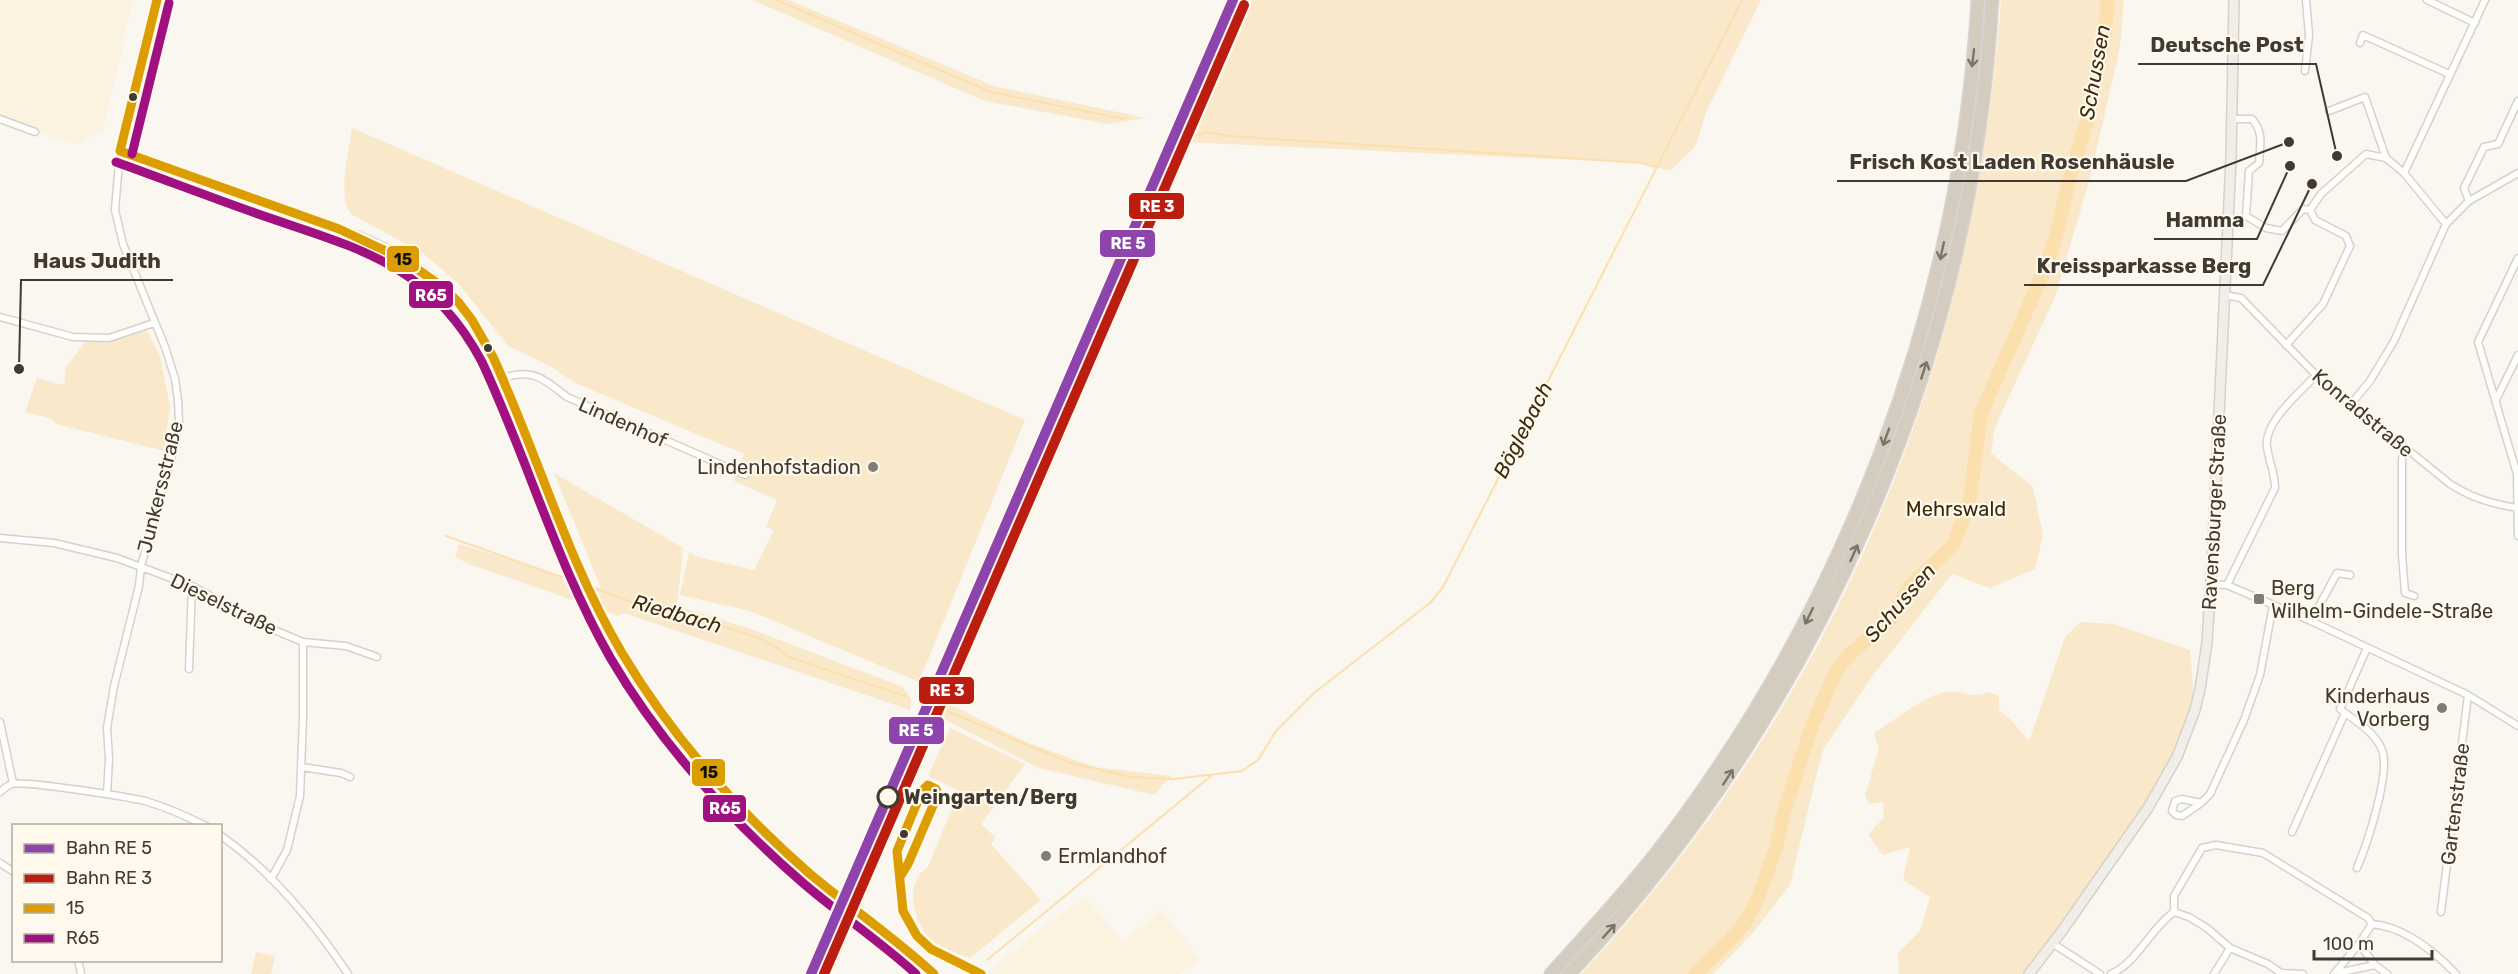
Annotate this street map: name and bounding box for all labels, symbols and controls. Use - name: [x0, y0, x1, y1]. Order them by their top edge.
- water label: Schussen: [2074, 23, 2115, 121]
- callout: Deutsche Post: [2138, 25, 2316, 64]
- text: Deutsche Post: [2150, 32, 2304, 57]
- one-way arrow: [1968, 48, 1979, 68]
- unlabelled marker: [127, 91, 139, 103]
- callout: Frisch Kost Laden Rosenhäusle: [1837, 142, 2186, 181]
- text: Frisch Kost Laden Rosenhäusle: [1849, 149, 2175, 174]
- line badge: RE 3: [1128, 192, 1185, 220]
- text: RE 3: [1139, 197, 1175, 216]
- callout: Hamma: [2154, 200, 2257, 239]
- text: Hamma: [2166, 207, 2244, 232]
- line badge: RE 5: [1099, 229, 1156, 258]
- text: RE 5: [1110, 234, 1146, 253]
- callout: Haus Judith: [21, 241, 173, 280]
- one-way arrow: [1936, 241, 1948, 260]
- line badge: 15: [386, 245, 420, 273]
- callout: Kreissparkasse Berg: [2024, 246, 2263, 285]
- text: Haus Judith: [33, 248, 161, 273]
- text: 15: [394, 250, 412, 269]
- text: Kreissparkasse Berg: [2037, 253, 2251, 278]
- line badge: R65: [408, 280, 454, 309]
- text: R65: [415, 286, 447, 305]
- unlabelled marker: [482, 342, 494, 354]
- one-way arrow: [1919, 361, 1930, 380]
- street label: Konradstraße: [2307, 364, 2419, 462]
- water label: Böglebach: [1488, 377, 1557, 482]
- street label: Lindenhof: [575, 392, 671, 452]
- street label: Ravensburger Straße: [2197, 413, 2231, 611]
- street label: Junkersstraße: [132, 419, 188, 555]
- one-way arrow: [1880, 427, 1891, 446]
- place label: Lindenhofstadion: [697, 455, 861, 479]
- marker: Lindenhofstadion: [866, 460, 880, 474]
- park label: Mehrswald: [1906, 497, 2006, 521]
- one-way arrow: [1849, 544, 1861, 562]
- water label: Schussen: [1859, 558, 1941, 647]
- street label: Dieselstraße: [167, 568, 281, 640]
- place label: Berg Wilhelm-Gindele-Straße: [2271, 576, 2493, 623]
- water label: Riedbach: [629, 589, 725, 638]
- marker: Berg Wilhelm-Gindele-Straße: [2252, 592, 2266, 606]
- one-way arrow: [1802, 607, 1814, 625]
- line badge: RE 3: [918, 676, 975, 705]
- text: RE 3: [929, 681, 965, 700]
- place label: Kinderhaus Vorberg: [2325, 684, 2430, 731]
- marker: Kinderhaus Vorberg: [2435, 701, 2449, 715]
- line badge: RE 5: [888, 716, 945, 745]
- text: RE 5: [898, 721, 934, 740]
- street label: Gartenstraße: [2436, 742, 2474, 866]
- line badge: 15: [691, 758, 726, 787]
- text: 15: [700, 763, 718, 782]
- one-way arrow: [1722, 769, 1734, 786]
- place label: Weingarten/Berg: [904, 785, 1078, 809]
- marker: Weingarten/Berg: [877, 786, 899, 808]
- line badge: R65: [702, 794, 747, 823]
- text: R65: [709, 799, 741, 818]
- legend: [12, 824, 222, 962]
- unlabelled marker: [898, 828, 910, 840]
- text: Bahn RE 5: [66, 837, 152, 859]
- place label: Ermlandhof: [1058, 844, 1167, 868]
- marker: Ermlandhof: [1039, 849, 1053, 863]
- text: Bahn RE 3: [66, 867, 152, 889]
- text: 15: [66, 897, 84, 919]
- scale bar: [2314, 923, 2432, 961]
- one-way arrow: [1602, 924, 1616, 939]
- text: R65: [66, 927, 99, 949]
- text: 100 m: [2323, 933, 2374, 955]

